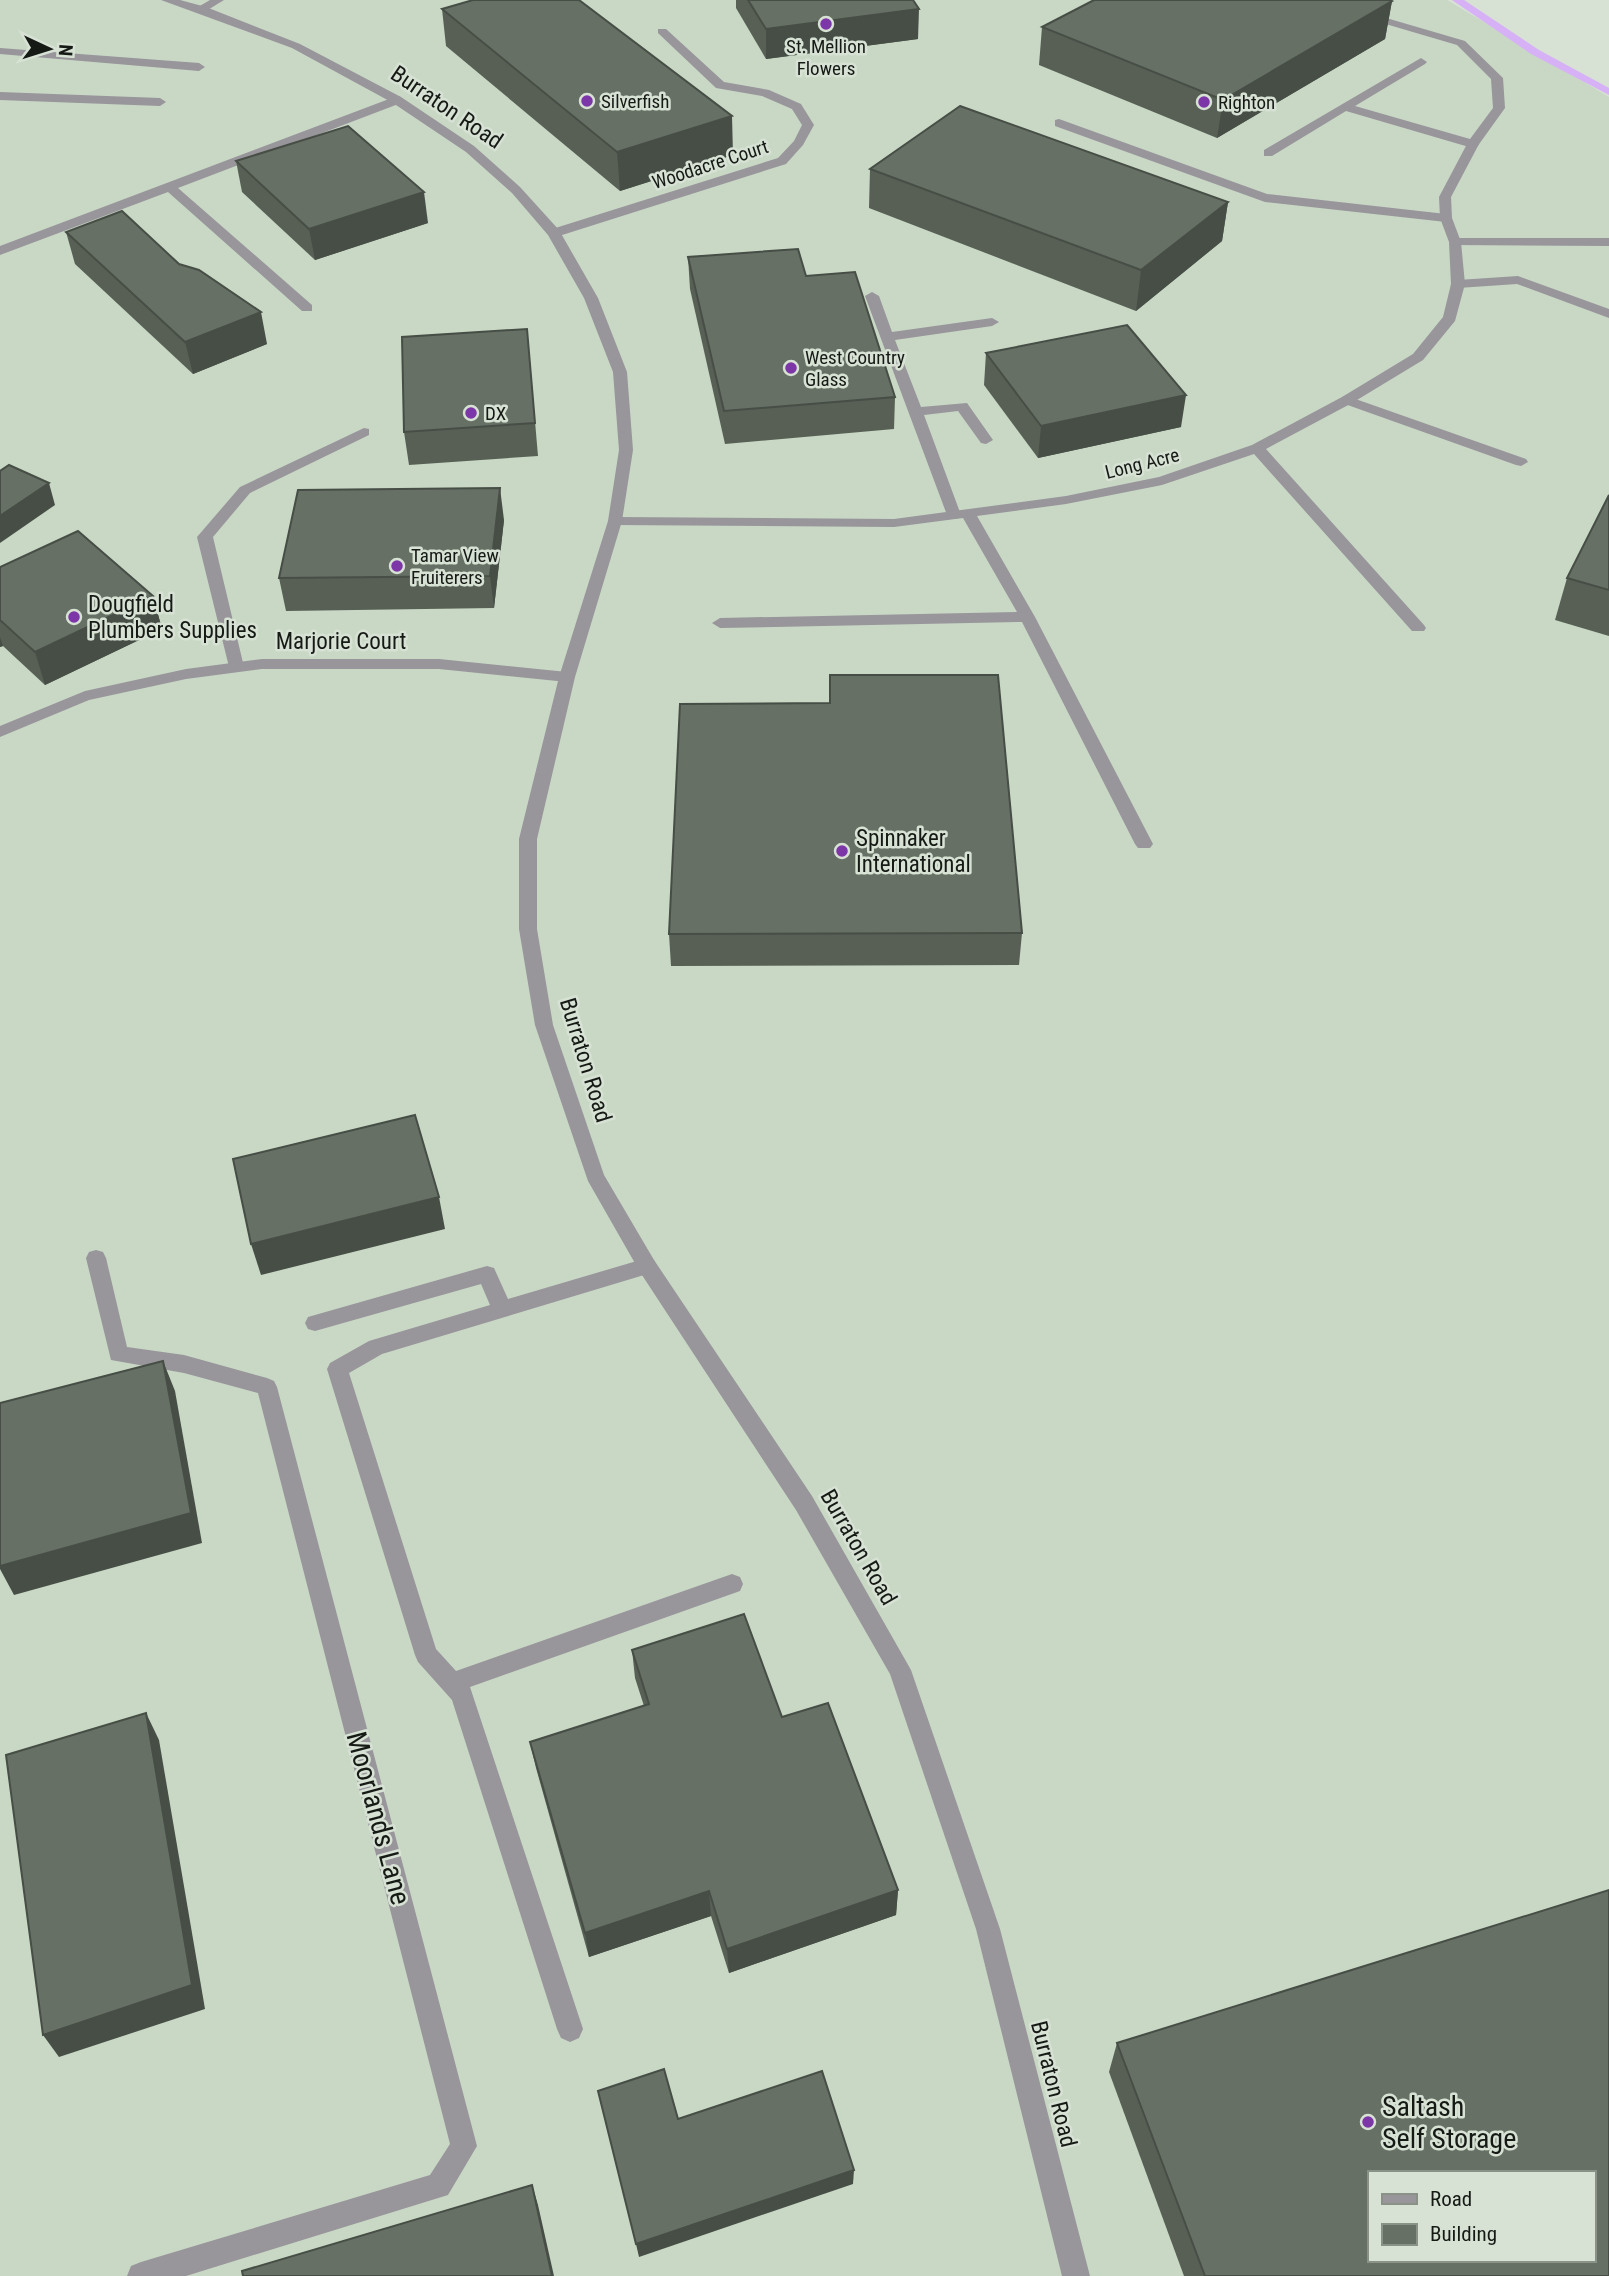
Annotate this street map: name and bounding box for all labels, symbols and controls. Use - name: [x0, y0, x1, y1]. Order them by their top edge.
- north arrow: [14, 14, 84, 84]
- marker: St. Mellion Flowers: [818, 16, 834, 32]
- place label: St. Mellion Flowers: [786, 35, 866, 80]
- text: N: [54, 44, 77, 57]
- street label: Burraton Road: [386, 60, 508, 155]
- place label: Silverfish: [601, 90, 669, 113]
- place label: Righton: [1218, 91, 1275, 114]
- marker: Silverfish: [579, 93, 595, 109]
- marker: Righton: [1196, 94, 1212, 110]
- street label: Woodacre Court: [649, 135, 771, 194]
- place label: West Country Glass: [805, 346, 905, 391]
- marker: West Country Glass: [783, 360, 799, 376]
- place label: DX: [485, 402, 506, 425]
- marker: DX: [463, 405, 479, 421]
- street label: Long Acre: [1103, 443, 1182, 484]
- place label: Tamar View Fruiterers: [411, 544, 499, 589]
- marker: Tamar View Fruiterers: [389, 558, 405, 574]
- place label: Dougfield Plumbers Supplies: [88, 591, 257, 644]
- marker: Dougfield Plumbers Supplies: [66, 609, 82, 625]
- street label: Marjorie Court: [276, 628, 406, 655]
- place label: Spinnaker International: [856, 825, 971, 878]
- marker: Spinnaker International: [834, 843, 850, 859]
- street label: Burraton Road: [554, 995, 617, 1126]
- street label: Burraton Road: [815, 1485, 903, 1610]
- street label: Moorlands Lane: [340, 1728, 417, 1908]
- street label: Burraton Road: [1025, 2018, 1082, 2150]
- place label: Saltash Self Storage: [1382, 2090, 1516, 2155]
- marker: Saltash Self Storage: [1360, 2114, 1376, 2130]
- legend: [1368, 2171, 1595, 2262]
- text: Road: [1430, 2187, 1472, 2211]
- text: Building: [1430, 2222, 1497, 2246]

